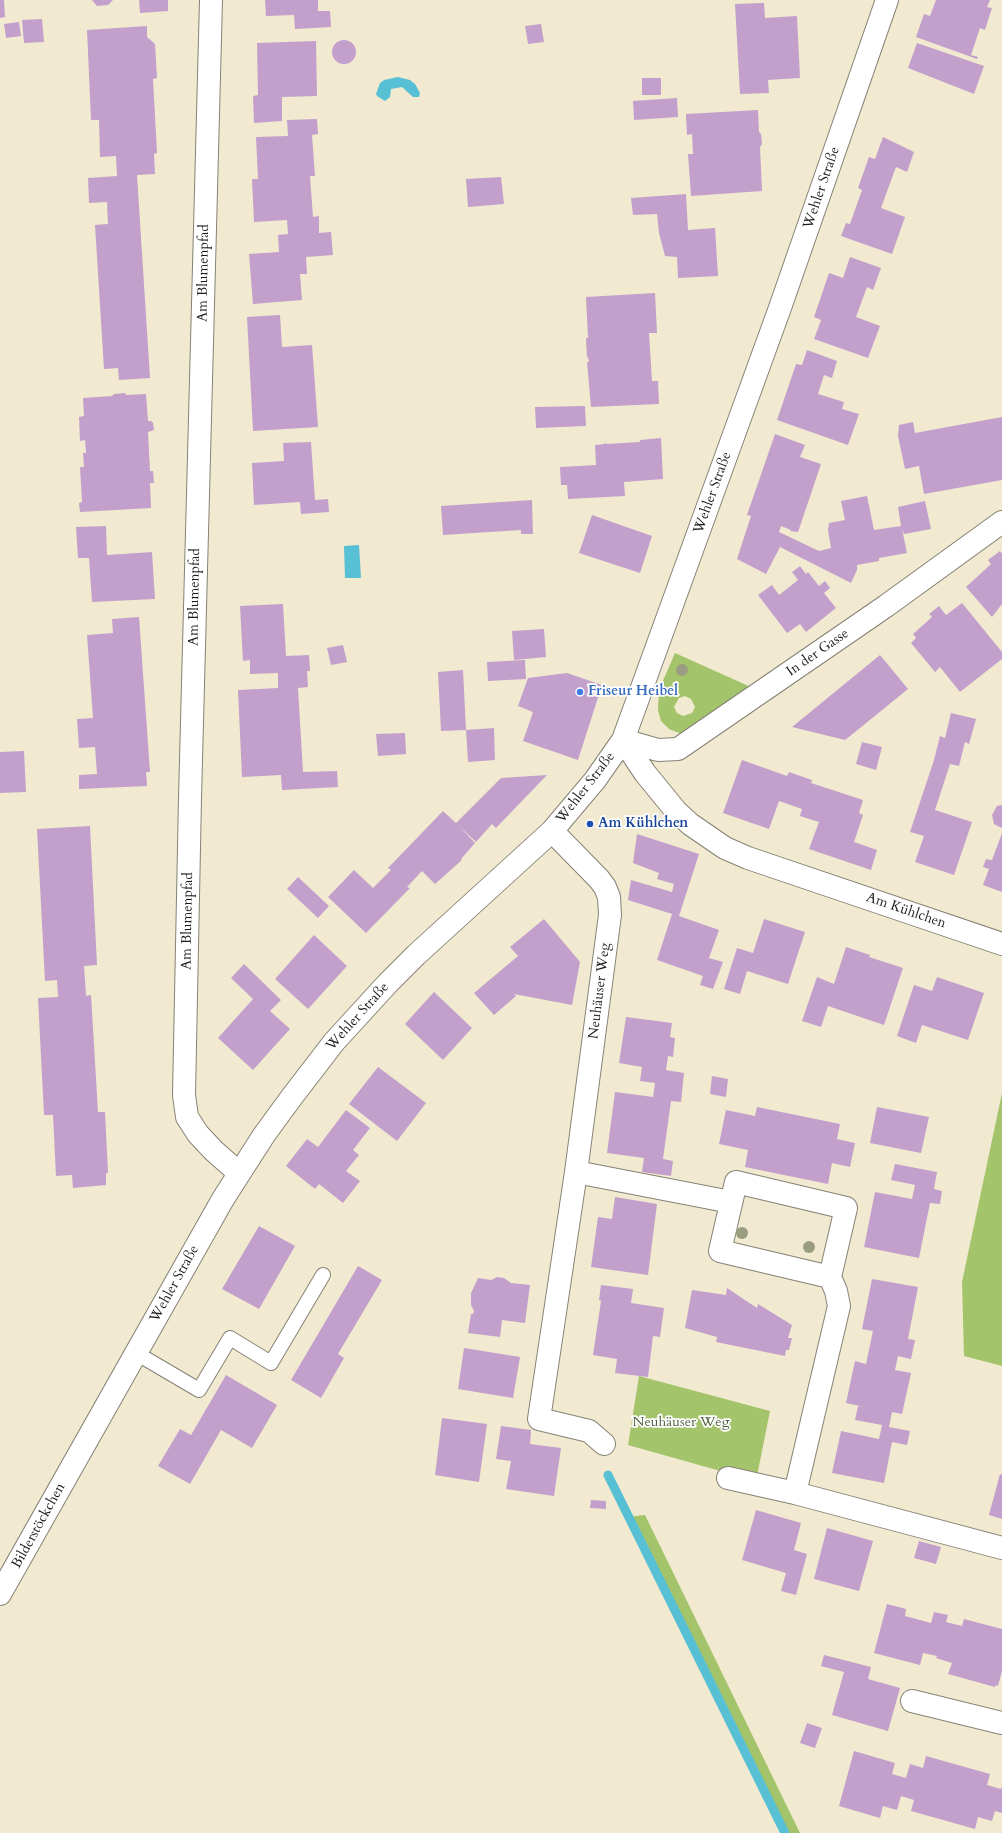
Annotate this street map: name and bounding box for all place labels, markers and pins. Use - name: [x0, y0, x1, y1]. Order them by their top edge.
- place label: Friseur Heibel: [588, 684, 678, 700]
- marker: Friseur Heibel: [575, 687, 585, 697]
- place label: Am Kühlchen: [598, 816, 688, 832]
- marker: Am Kühlchen: [585, 819, 595, 829]

